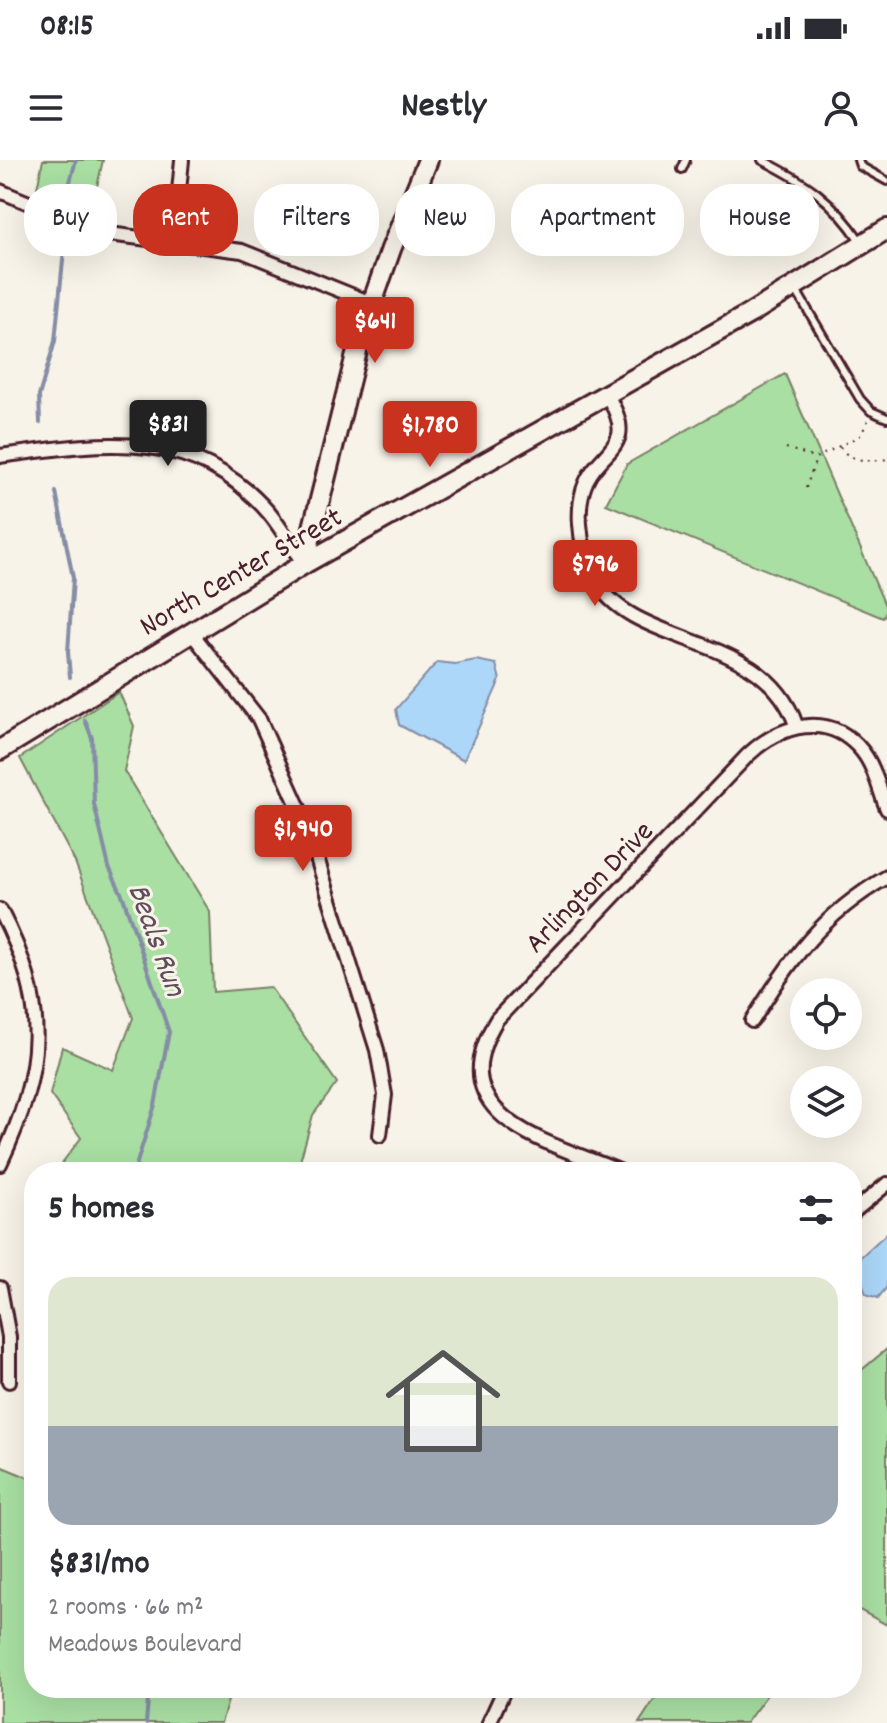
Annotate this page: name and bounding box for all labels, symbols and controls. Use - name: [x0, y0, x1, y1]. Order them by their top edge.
- text: 08:15: [40, 7, 94, 50]
- text: Nestly: [401, 82, 486, 134]
- icon: menu: [24, 86, 68, 130]
- icon: person: [819, 86, 863, 130]
- chip: Buy: [24, 184, 117, 256]
- chip: Rent: [133, 184, 238, 256]
- chip: Filters: [254, 184, 379, 256]
- chip: New: [395, 184, 495, 256]
- chip: Apartment: [511, 184, 684, 256]
- chip: House: [700, 184, 819, 256]
- pin: $641: [328, 297, 422, 365]
- text: $641: [354, 304, 396, 341]
- pin: $831: [121, 400, 215, 468]
- pin: $1,780: [365, 401, 495, 469]
- text: $831: [148, 407, 188, 444]
- text: $1,780: [401, 408, 459, 445]
- street label: North Center Street: [133, 498, 352, 650]
- pin: $796: [548, 540, 642, 608]
- text: $796: [571, 547, 619, 584]
- pin: $1,940: [238, 805, 368, 873]
- text: $1,940: [273, 812, 333, 849]
- street label: Arlington Drive: [517, 813, 666, 965]
- water label: Beals Run: [113, 878, 196, 1005]
- map controls: [790, 978, 862, 1138]
- button: locate: [790, 978, 862, 1050]
- button: layers: [790, 1066, 862, 1138]
- text: 5 homes: [48, 1186, 155, 1235]
- icon: filters: [794, 1188, 838, 1232]
- icon: home: [371, 1329, 515, 1473]
- text: $831/mo: [48, 1541, 150, 1590]
- text: 2 rooms · 66 m²: [48, 1590, 204, 1627]
- text: Meadows Boulevard: [48, 1627, 242, 1664]

